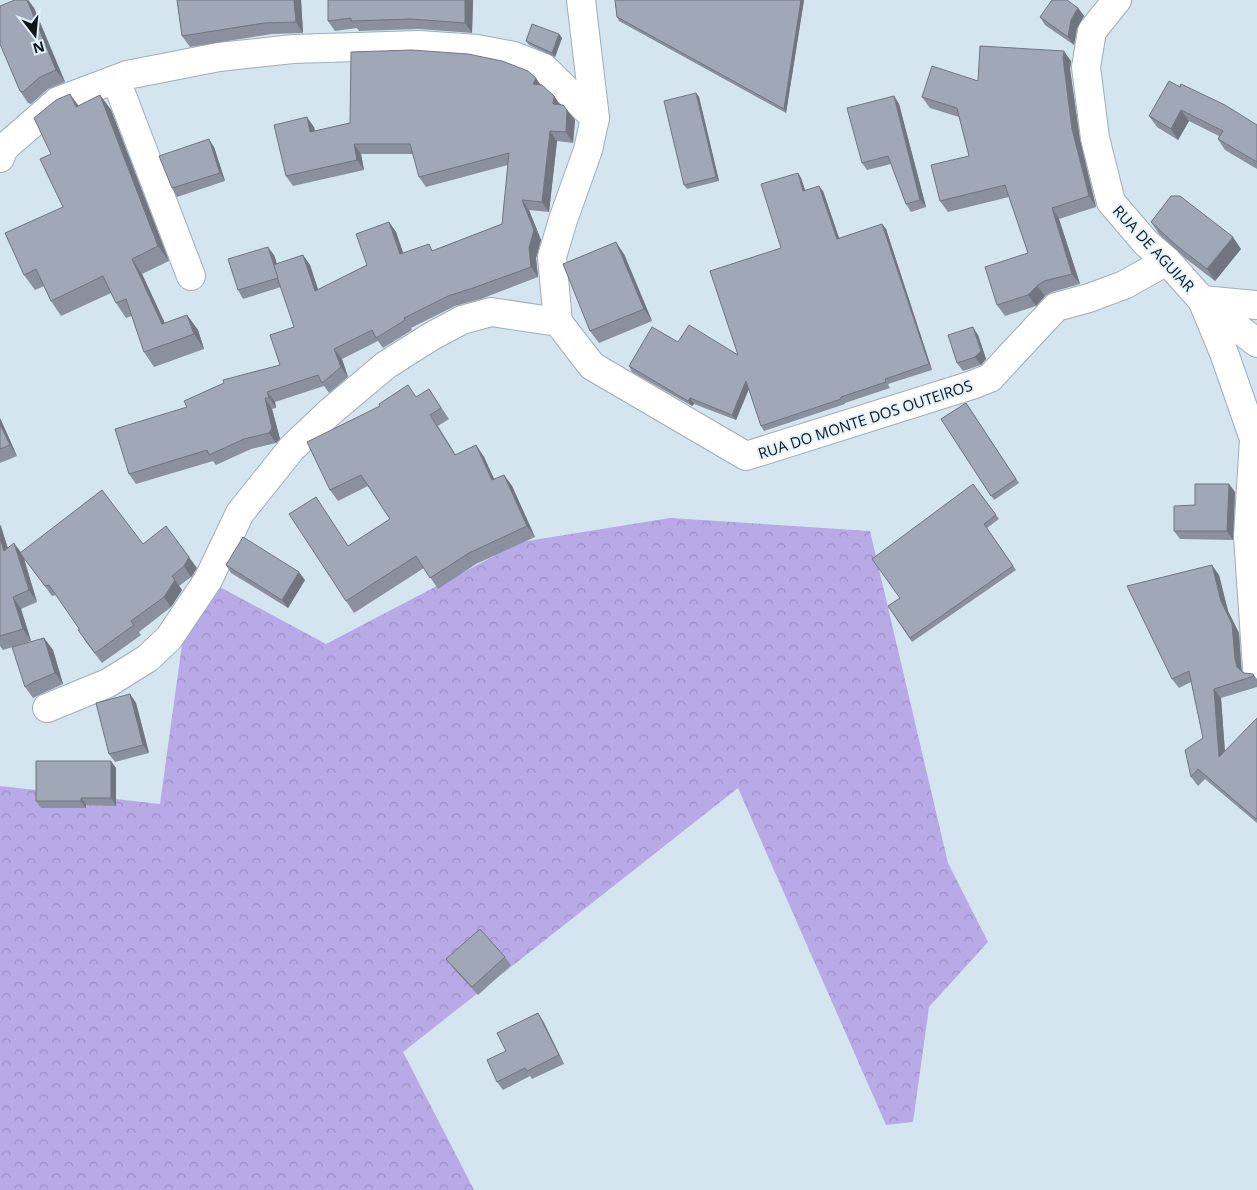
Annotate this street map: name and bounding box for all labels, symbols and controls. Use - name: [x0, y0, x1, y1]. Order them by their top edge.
- north arrow: [10, 10, 60, 60]
- text: N: [31, 37, 47, 59]
- street label: RUA DE AGUIAR: [1109, 201, 1200, 296]
- street label: RUA DO MONTE DOS OUTEIROS: [755, 375, 975, 463]

